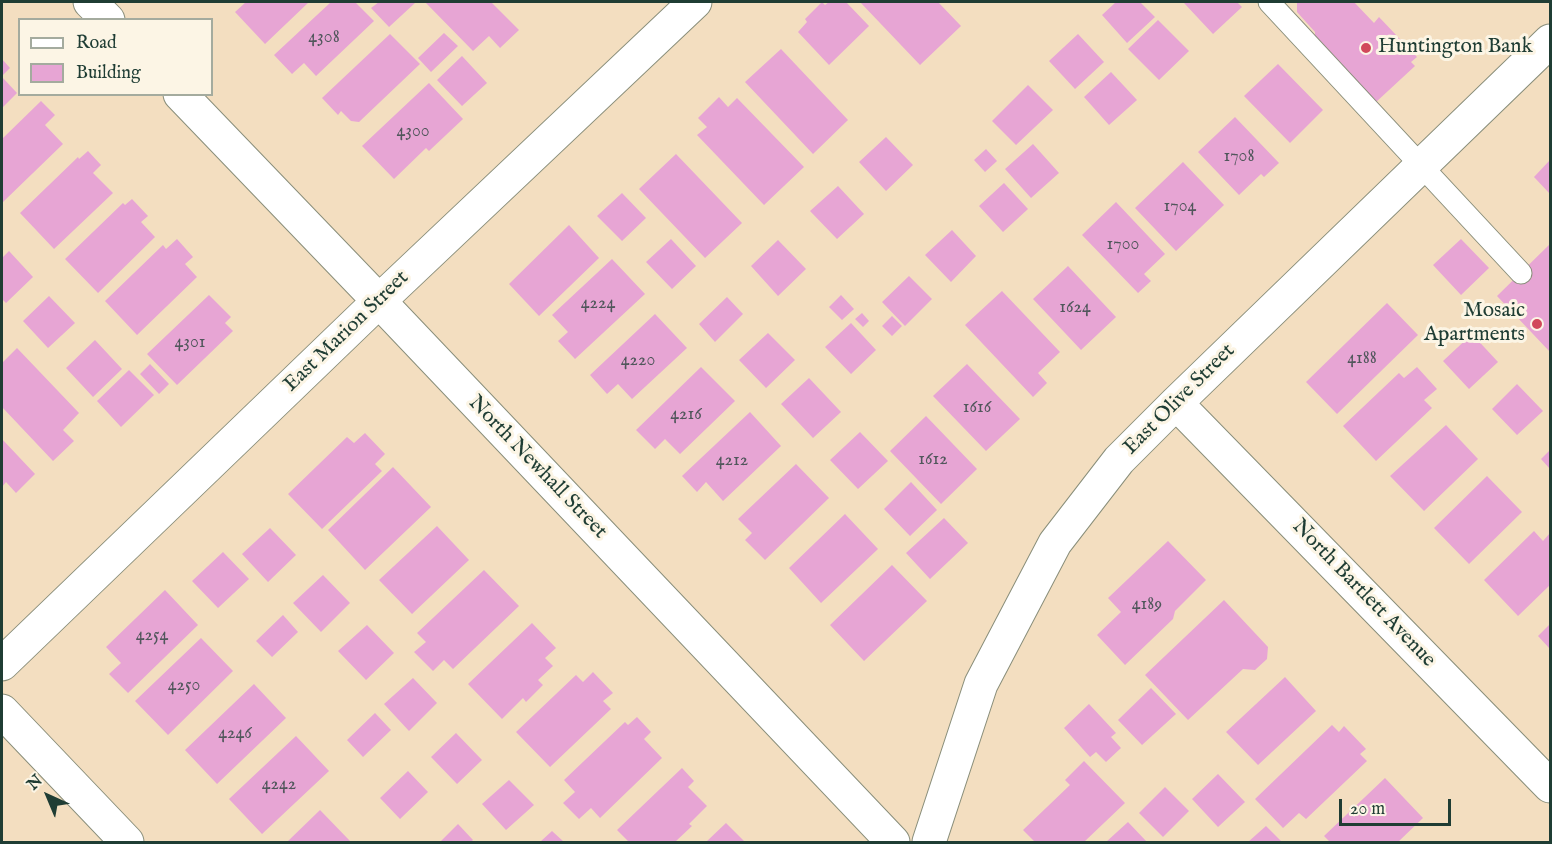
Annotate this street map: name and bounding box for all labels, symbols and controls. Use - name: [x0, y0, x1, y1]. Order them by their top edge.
- legend: [18, 18, 213, 96]
- house number: 4308: [308, 27, 340, 49]
- text: Road: [76, 32, 117, 55]
- place label: Huntington Bank: [1378, 35, 1533, 61]
- marker: Huntington Bank: [1359, 41, 1373, 55]
- text: Building: [76, 62, 141, 85]
- house number: 4300: [396, 121, 430, 143]
- house number: 1708: [1223, 146, 1255, 168]
- house number: 1704: [1164, 196, 1196, 218]
- house number: 1700: [1107, 234, 1139, 256]
- street label: East Marion Street: [279, 266, 415, 398]
- house number: 4224: [581, 293, 615, 315]
- house number: 1624: [1059, 297, 1091, 319]
- place label: Mosaic Apartments: [1424, 299, 1525, 349]
- marker: Mosaic Apartments: [1530, 317, 1544, 331]
- house number: 4301: [175, 332, 205, 354]
- street label: East Olive Street: [1119, 339, 1241, 461]
- house number: 4188: [1347, 348, 1377, 370]
- house number: 4220: [621, 350, 655, 372]
- street label: North Newhall Street: [462, 391, 612, 545]
- house number: 1616: [963, 397, 991, 419]
- house number: 4216: [670, 404, 702, 426]
- house number: 1612: [918, 449, 948, 471]
- house number: 4212: [716, 450, 748, 472]
- street label: North Bartlett Avenue: [1286, 515, 1440, 673]
- house number: 4189: [1132, 594, 1162, 616]
- house number: 4254: [136, 625, 168, 647]
- house number: 4250: [168, 675, 200, 697]
- house number: 4246: [218, 723, 252, 745]
- north arrow: [18, 766, 78, 826]
- text: N: [24, 771, 47, 795]
- house number: 4242: [262, 774, 296, 796]
- scale bar: [1342, 787, 1454, 825]
- text: 20 m: [1350, 798, 1385, 821]

